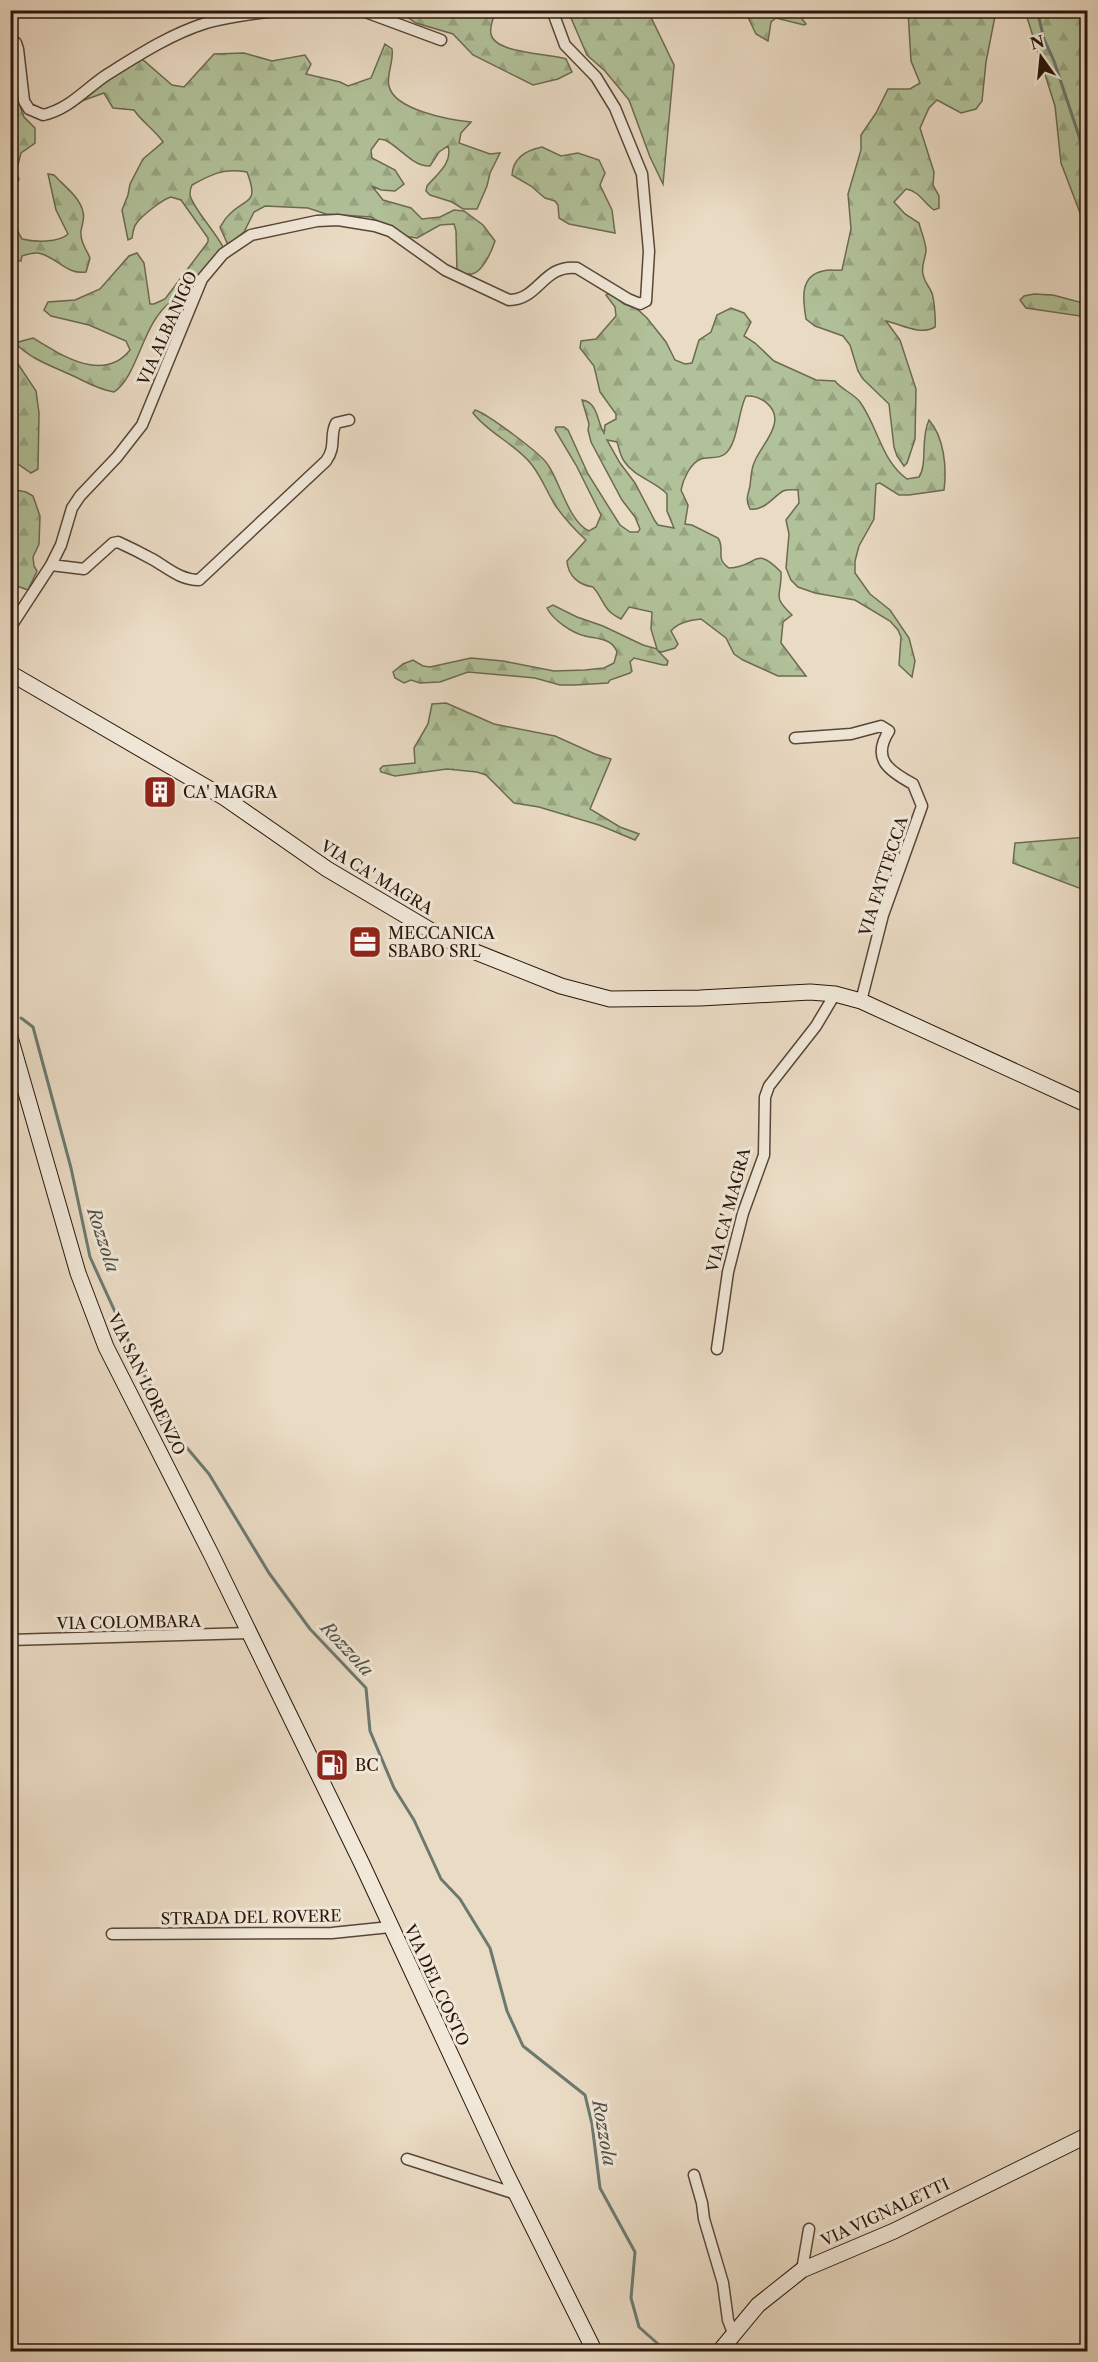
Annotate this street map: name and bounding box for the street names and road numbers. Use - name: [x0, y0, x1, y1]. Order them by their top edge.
- street label: VIA ALBANIGO: [133, 268, 201, 389]
- street label: VIA FATTECCA: [854, 812, 912, 939]
- street label: VIA CA' MAGRA: [316, 835, 438, 919]
- street label: VIA CA' MAGRA: [702, 1145, 754, 1275]
- street label: VIA SAN LORENZO: [104, 1309, 190, 1458]
- street label: VIA COLOMBARA: [56, 1611, 203, 1633]
- street label: STRADA DEL ROVERE: [160, 1905, 342, 1929]
- street label: VIA DEL COSTO: [400, 1920, 474, 2049]
- street label: VIA VIGNALETTI: [817, 2174, 952, 2251]

